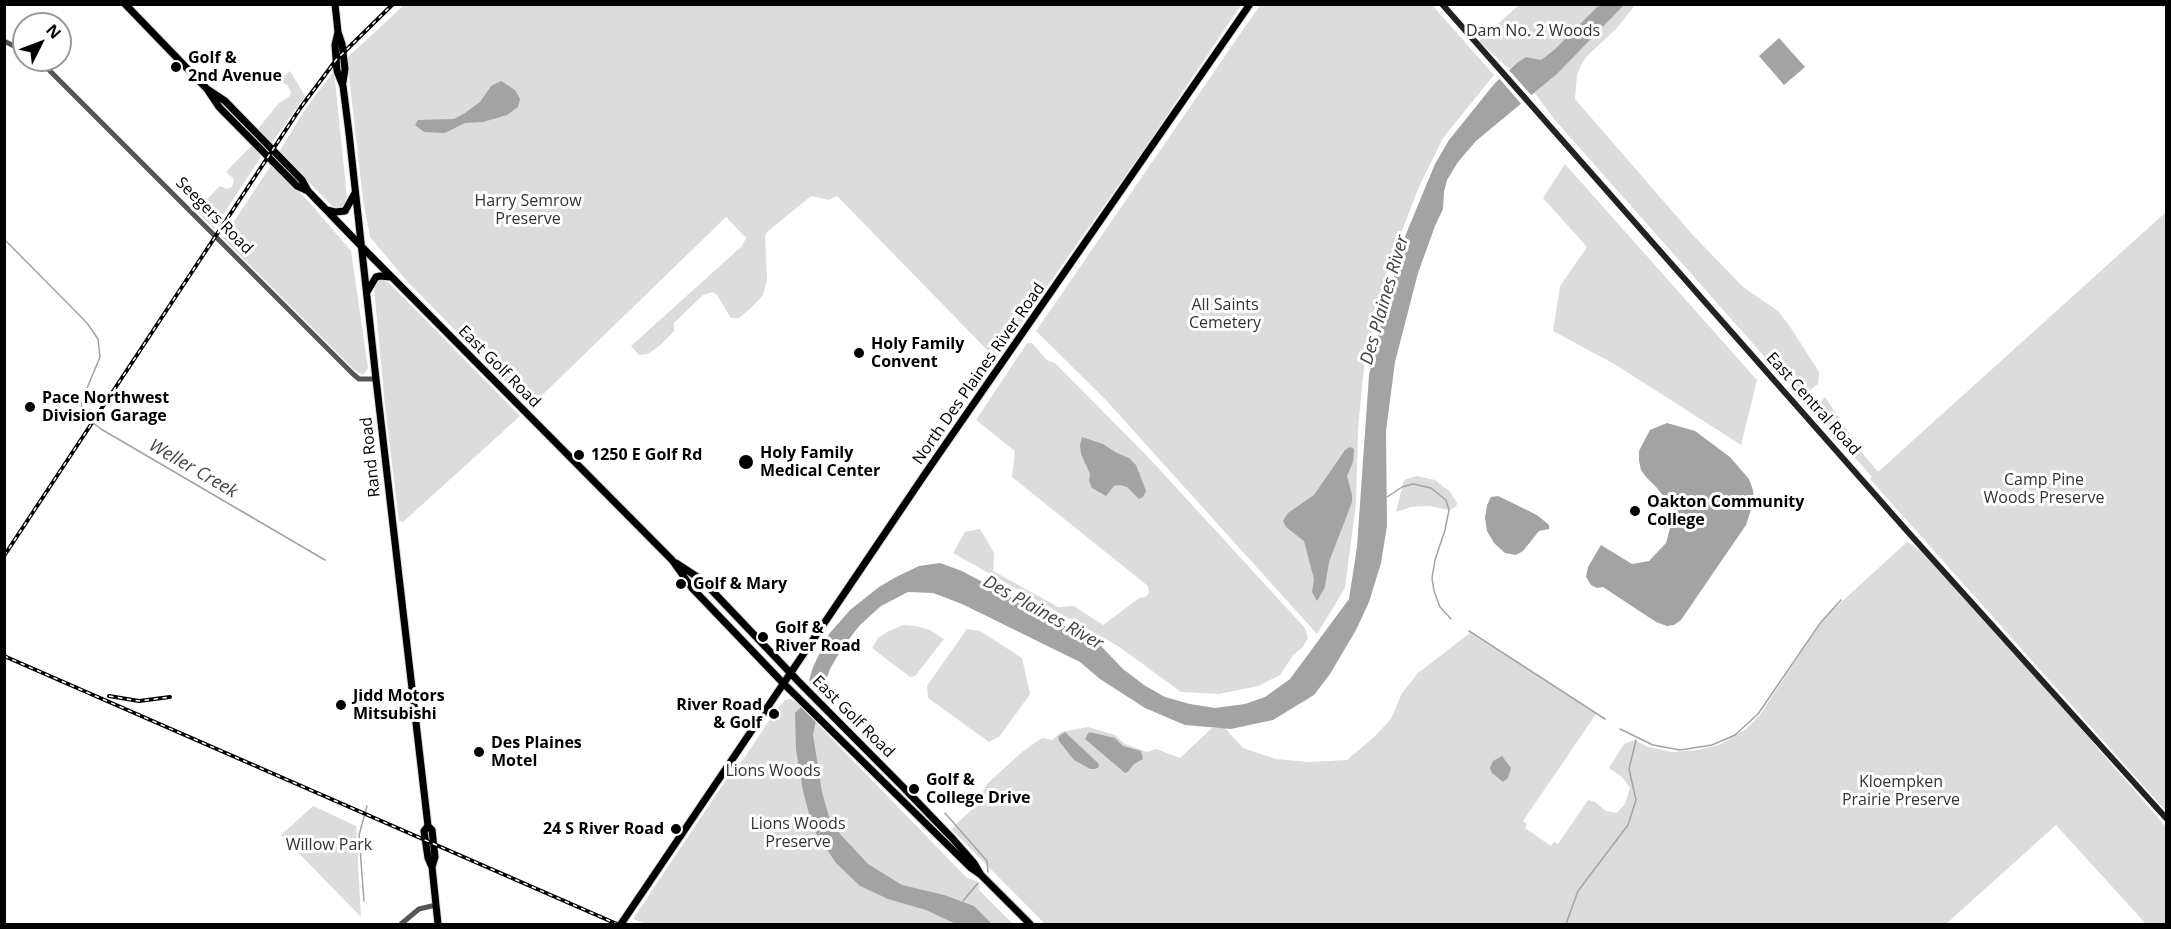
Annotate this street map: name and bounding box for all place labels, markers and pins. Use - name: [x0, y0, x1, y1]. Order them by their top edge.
- place label: Golf & 2nd Avenue: [188, 48, 282, 86]
- marker: Golf & 2nd Avenue: [169, 60, 183, 74]
- place label: Holy Family Convent: [871, 334, 964, 372]
- marker: Holy Family Convent: [852, 346, 866, 360]
- place label: Pace Northwest Division Garage: [42, 388, 169, 426]
- marker: Pace Northwest Division Garage: [23, 400, 37, 414]
- place label: Holy Family Medical Center: [760, 443, 880, 481]
- place label: 1250 E Golf Rd: [591, 445, 702, 465]
- marker: 1250 E Golf Rd: [572, 448, 586, 462]
- marker: Holy Family Medical Center: [737, 453, 755, 471]
- place label: Oakton Community College: [1647, 492, 1804, 530]
- marker: Oakton Community College: [1628, 504, 1642, 518]
- place label: Golf & Mary: [693, 574, 787, 594]
- marker: Golf & Mary: [674, 577, 688, 591]
- place label: Golf & River Road: [775, 618, 861, 656]
- marker: Golf & River Road: [756, 630, 770, 644]
- place label: Jidd Motors Mitsubishi: [353, 686, 445, 724]
- place label: River Road & Golf: [676, 695, 762, 733]
- marker: Jidd Motors Mitsubishi: [334, 698, 348, 712]
- marker: River Road & Golf: [767, 707, 781, 721]
- place label: Des Plaines Motel: [491, 733, 582, 771]
- marker: Des Plaines Motel: [472, 745, 486, 759]
- place label: Golf & College Drive: [926, 770, 1031, 808]
- marker: Golf & College Drive: [907, 782, 921, 796]
- place label: 24 S River Road: [543, 819, 664, 839]
- marker: 24 S River Road: [669, 822, 683, 836]

